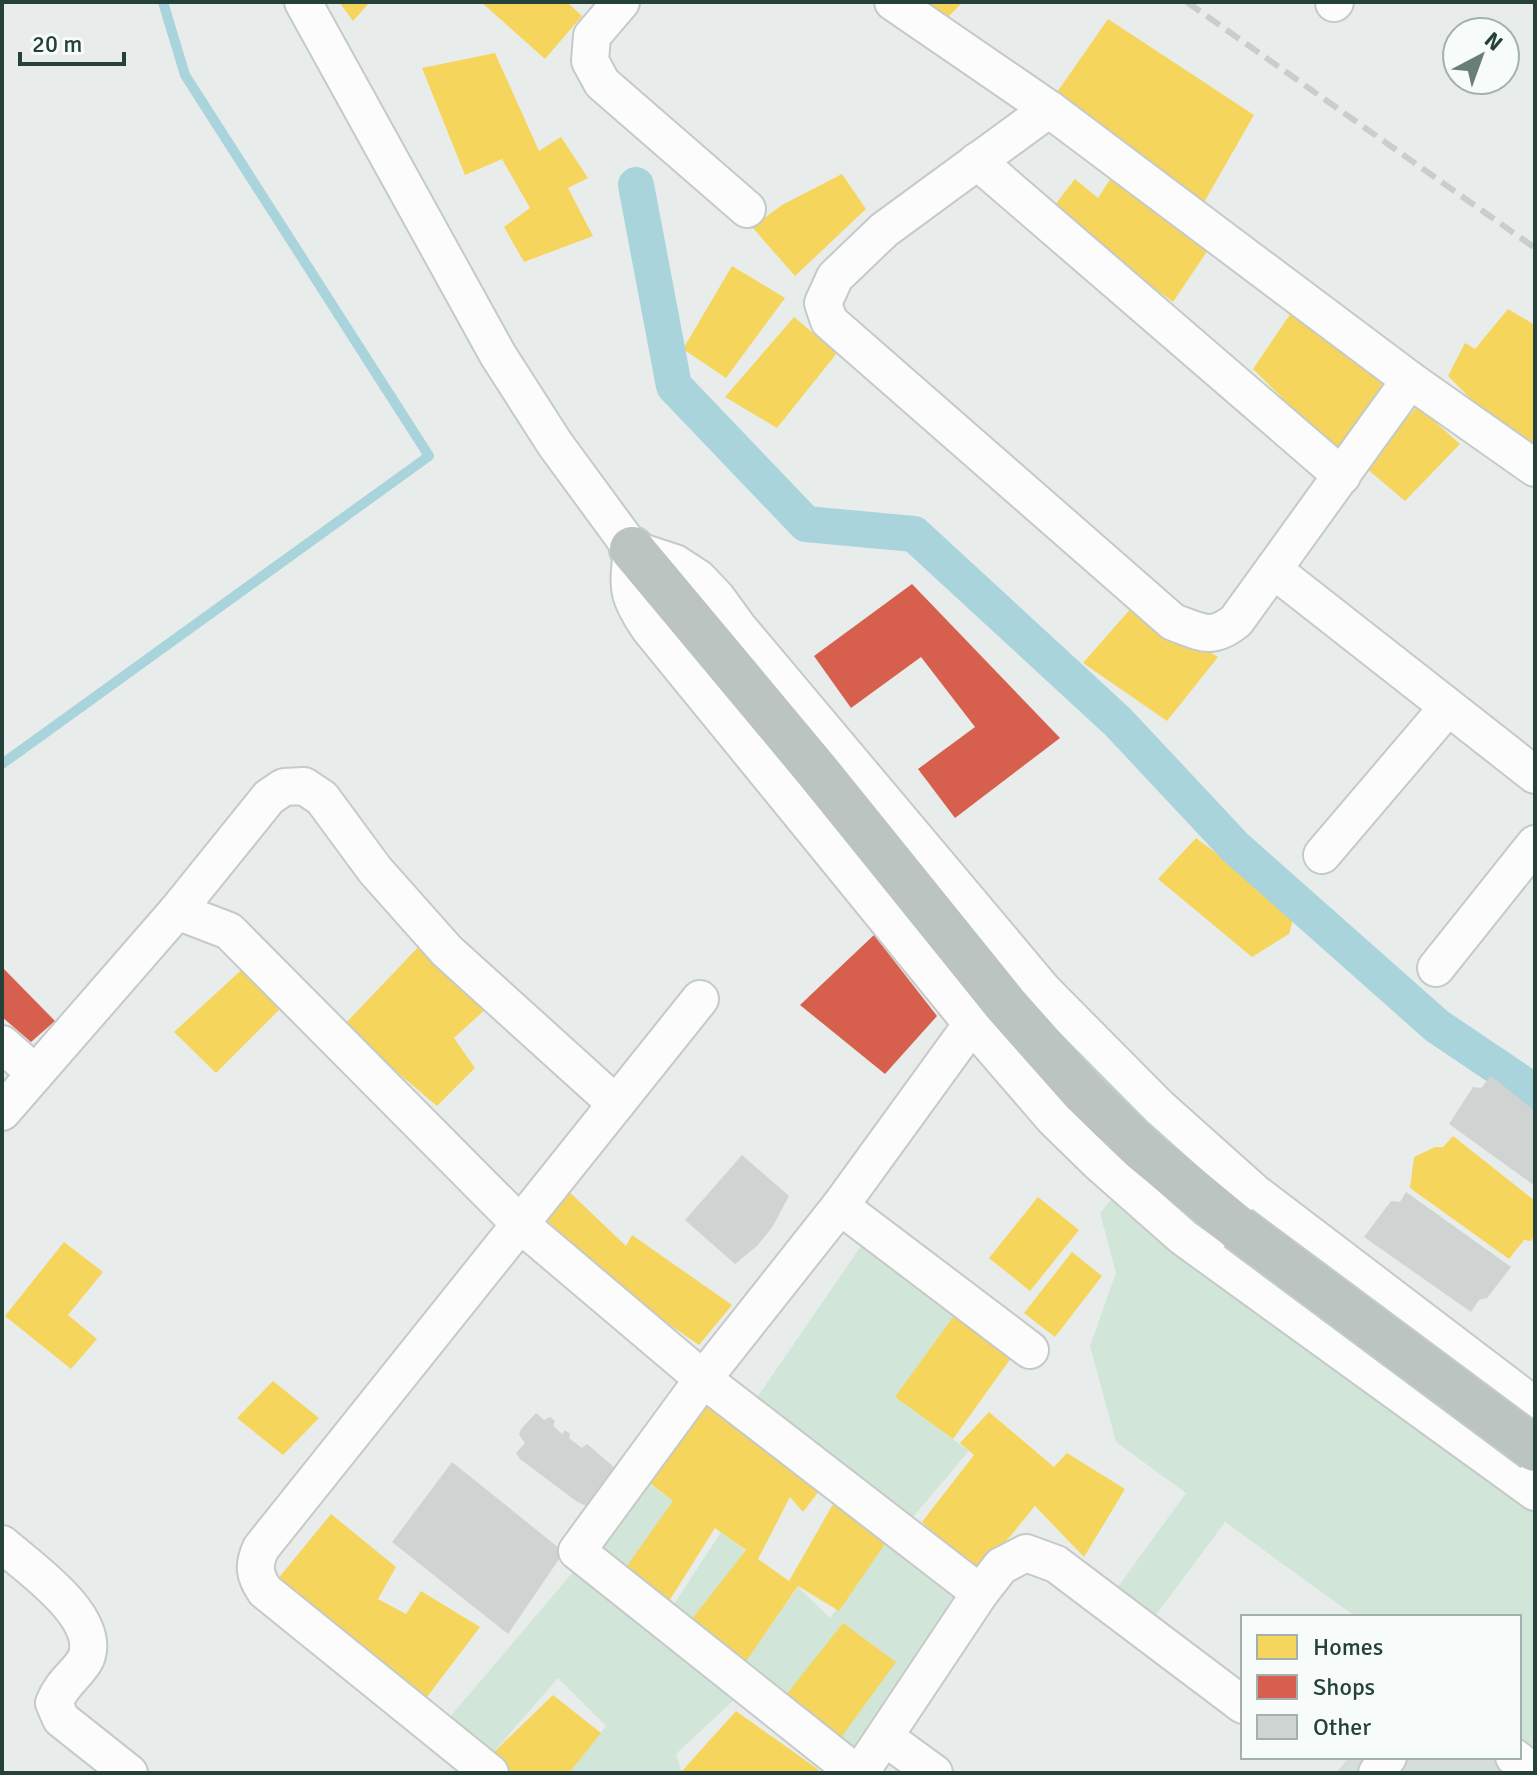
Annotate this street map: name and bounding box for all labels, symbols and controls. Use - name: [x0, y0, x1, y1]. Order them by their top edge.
- scale bar: [20, 16, 124, 66]
- north arrow: [1441, 16, 1521, 96]
- text: N: [1479, 26, 1508, 56]
- text: 20 m: [32, 29, 82, 59]
- legend: [1241, 1615, 1521, 1759]
- text: Homes: [1313, 1632, 1383, 1662]
- text: Shops: [1313, 1672, 1375, 1702]
- text: Other: [1313, 1712, 1371, 1742]

